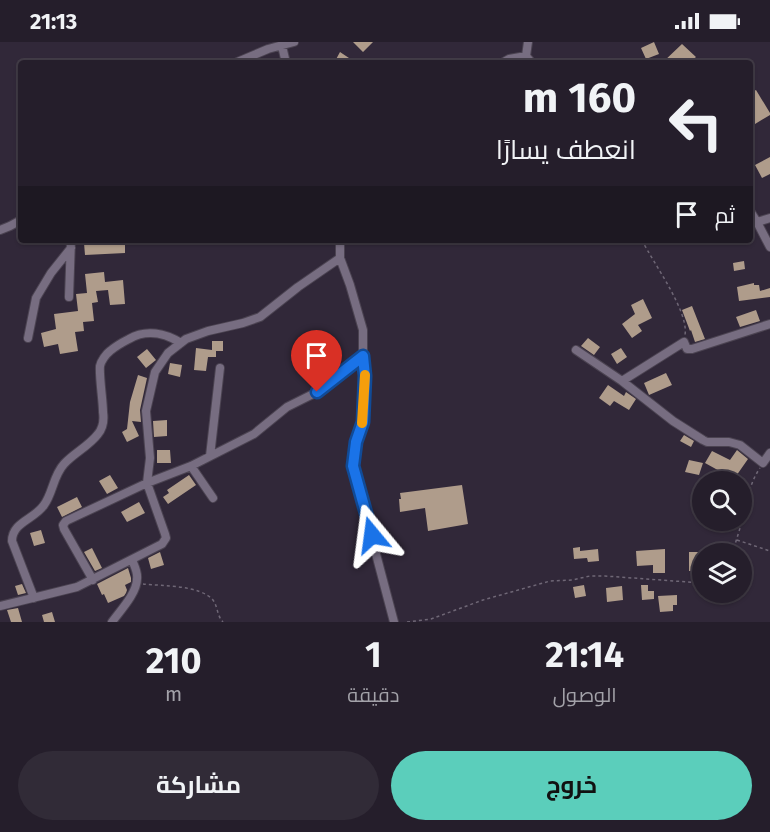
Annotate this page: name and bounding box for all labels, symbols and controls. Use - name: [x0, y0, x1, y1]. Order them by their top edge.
- text: 21:13: [30, 8, 77, 35]
- text: 160 m: [523, 73, 636, 123]
- icon: left: [657, 84, 735, 162]
- text: انعطف يسارًا: [496, 134, 636, 166]
- icon: arrive: [670, 198, 703, 231]
- text: ثم: [715, 202, 735, 229]
- pin: [291, 330, 342, 392]
- icon: arrive: [300, 339, 333, 372]
- map controls: [692, 471, 752, 603]
- button: search: [692, 471, 752, 531]
- position arrow: [340, 503, 404, 567]
- button: layers: [692, 543, 752, 603]
- text: 1: [365, 633, 382, 677]
- text: 21:14: [545, 633, 624, 677]
- text: 210: [146, 639, 201, 683]
- text: m: [165, 682, 182, 706]
- text: دقيقة: [347, 683, 399, 707]
- text: الوصول: [553, 683, 617, 707]
- button: مشاركة: [18, 751, 379, 820]
- button: خروج: [391, 751, 752, 820]

